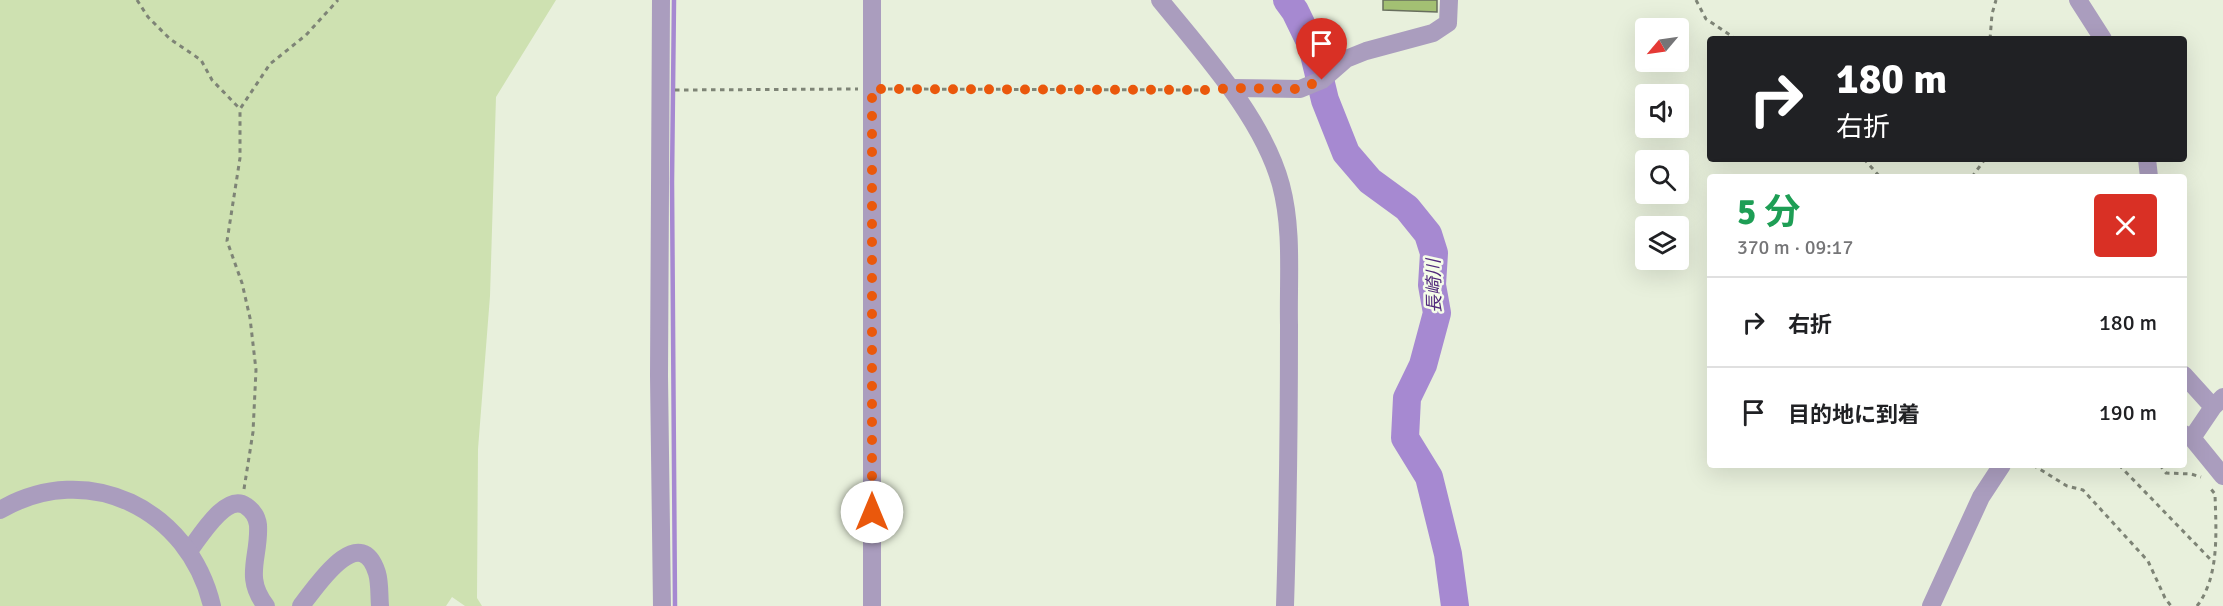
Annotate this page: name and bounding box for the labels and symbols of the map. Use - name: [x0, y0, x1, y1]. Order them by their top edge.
- pin: [1296, 18, 1347, 80]
- north arrow: [1635, 18, 1689, 72]
- water label: 長崎川: [1422, 257, 1445, 313]
- position arrow: [840, 480, 904, 544]

